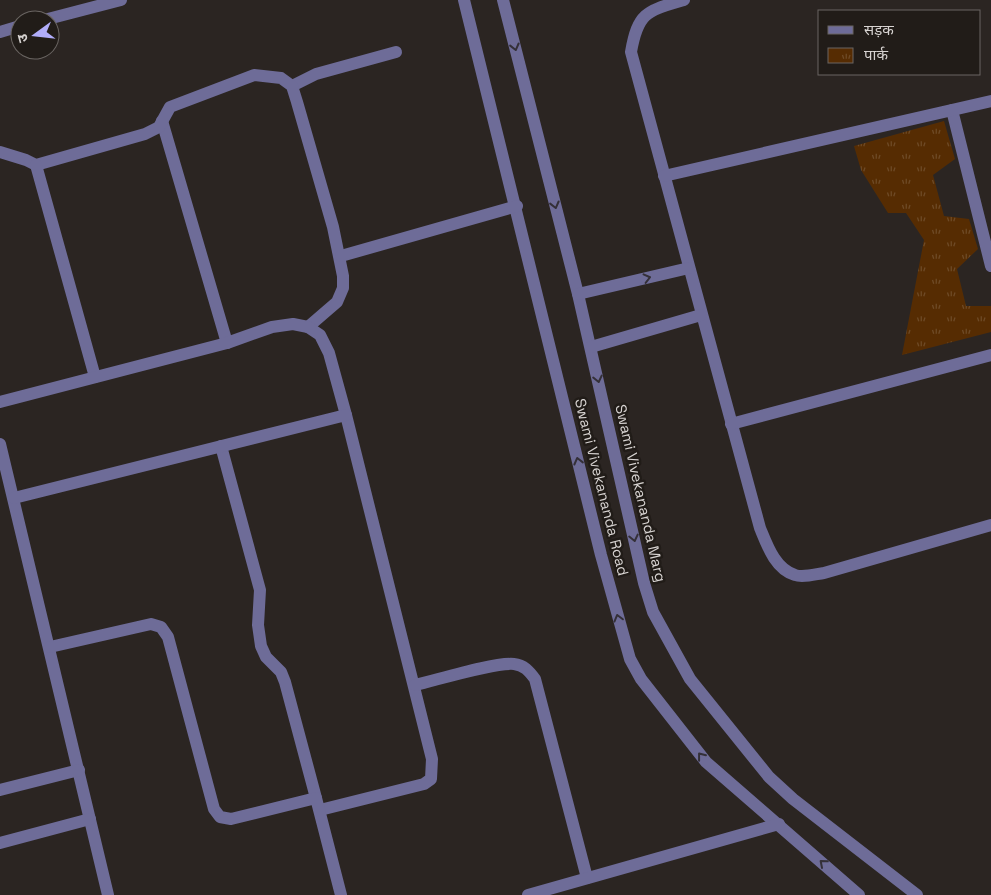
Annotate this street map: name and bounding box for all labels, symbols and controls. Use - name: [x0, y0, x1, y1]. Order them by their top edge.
- north arrow: [10, 10, 60, 60]
- legend: [818, 10, 981, 75]
- text: सड़क: [864, 20, 894, 39]
- text: उ: [12, 31, 32, 45]
- one-way arrow: [509, 43, 520, 52]
- text: पार्क: [864, 45, 888, 64]
- one-way arrow: [549, 200, 560, 209]
- one-way arrow: [642, 273, 651, 284]
- one-way arrow: [592, 375, 603, 384]
- street label: Swami Vivekananda Road: [571, 396, 633, 578]
- street label: Swami Vivekananda Marg: [611, 402, 671, 584]
- one-way arrow: [574, 457, 584, 465]
- one-way arrow: [628, 534, 638, 542]
- one-way arrow: [613, 614, 624, 623]
- one-way arrow: [698, 753, 706, 762]
- one-way arrow: [819, 860, 828, 869]

